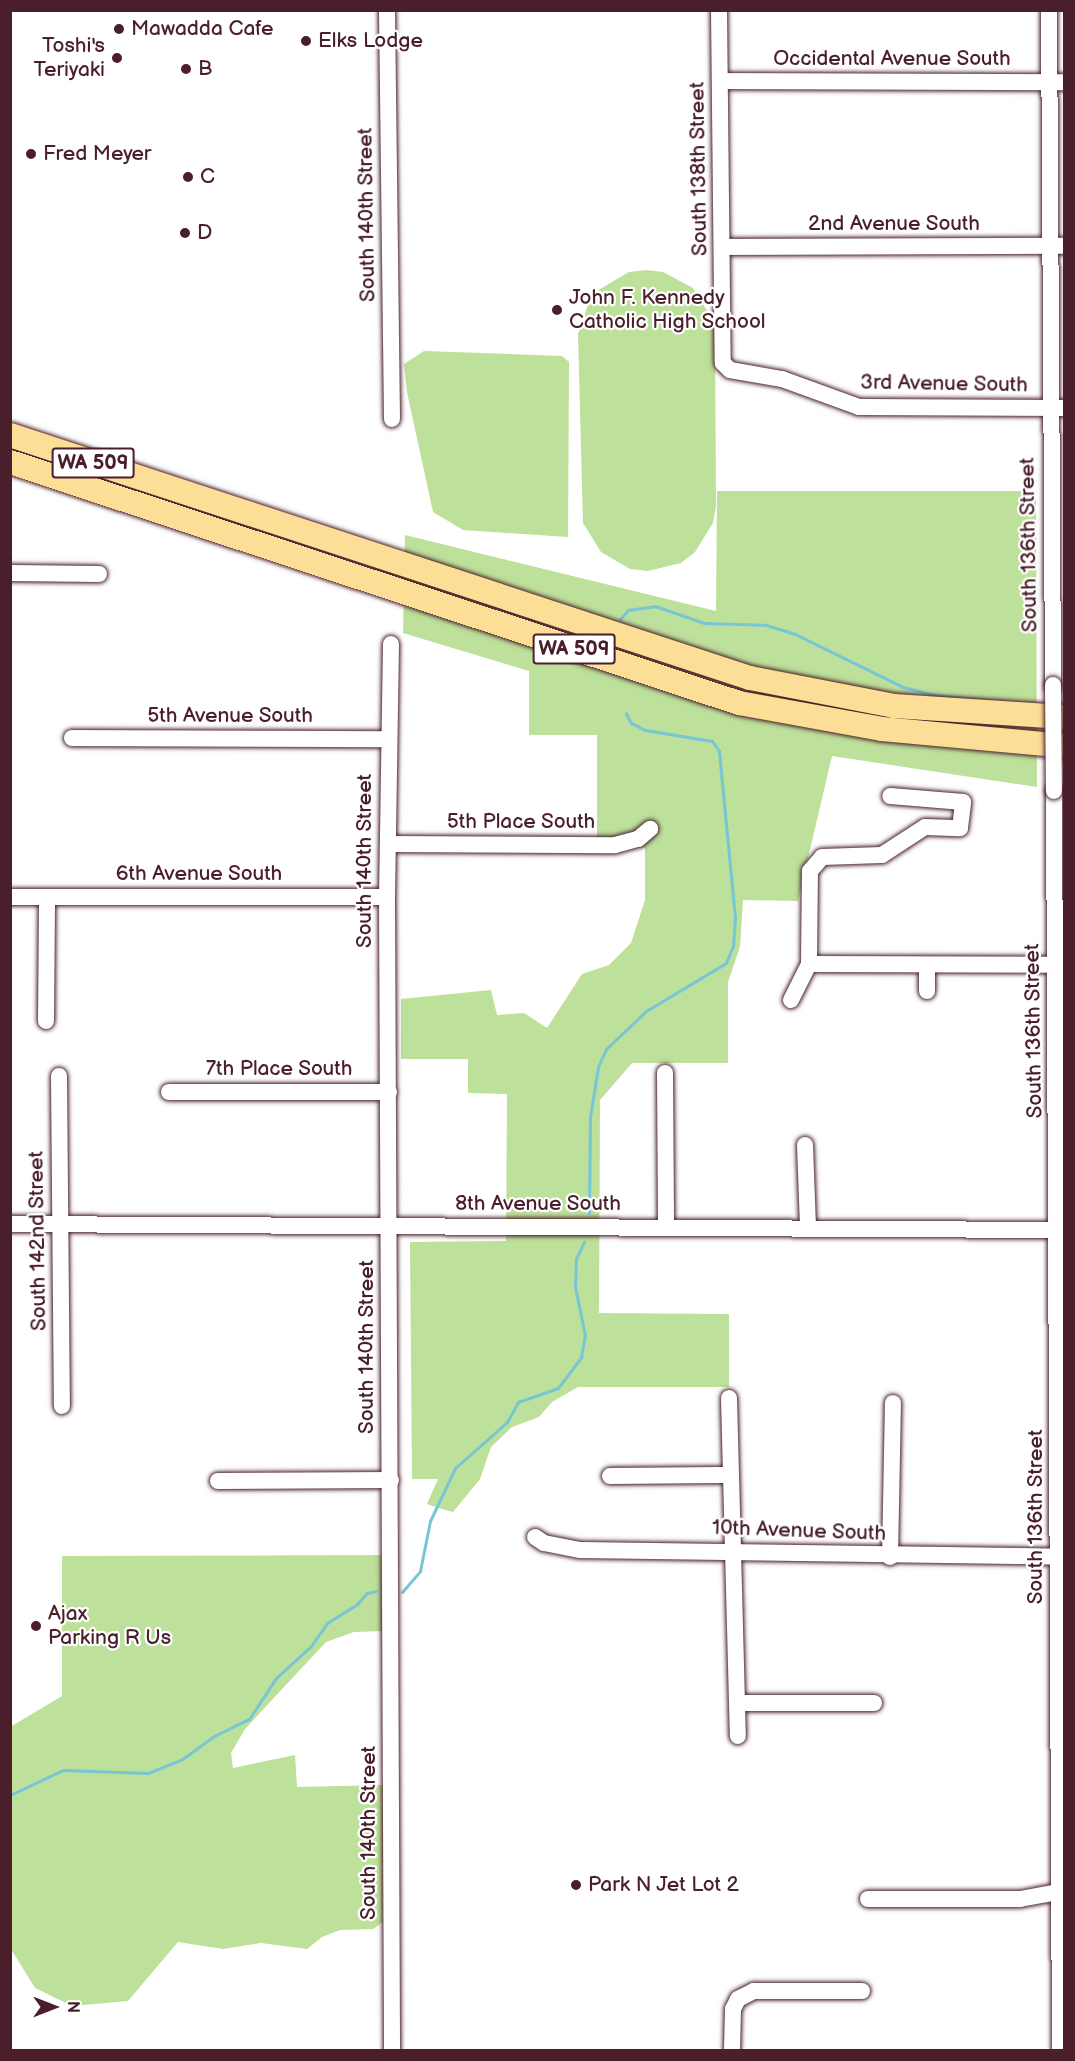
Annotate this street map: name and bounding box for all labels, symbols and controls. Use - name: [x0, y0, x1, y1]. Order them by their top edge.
- place label: Mawadda Cafe: [131, 16, 273, 42]
- marker: Mawadda Cafe: [112, 22, 126, 36]
- place label: Elks Lodge: [318, 28, 423, 54]
- place label: Toshi's Teriyaki: [34, 33, 105, 83]
- marker: Elks Lodge: [299, 34, 313, 48]
- street label: Occidental Avenue South: [773, 46, 1011, 72]
- marker: Toshi's Teriyaki: [110, 51, 124, 65]
- place label: B: [198, 56, 212, 82]
- marker: B: [179, 62, 193, 76]
- street label: South 138th Street: [685, 82, 713, 256]
- street label: South 140th Street: [353, 128, 381, 302]
- place label: Fred Meyer: [43, 141, 151, 167]
- marker: Fred Meyer: [24, 147, 38, 161]
- place label: C: [200, 164, 215, 190]
- marker: C: [181, 170, 195, 184]
- street label: 2nd Avenue South: [808, 211, 980, 237]
- place label: D: [197, 220, 212, 246]
- marker: D: [178, 226, 192, 240]
- place label: John F. Kennedy Catholic High School: [569, 285, 766, 335]
- marker: John F. Kennedy Catholic High School: [550, 303, 564, 317]
- street label: 3rd Avenue South: [860, 370, 1028, 398]
- road number: WA 509: [51, 446, 135, 480]
- street label: South 136th Street: [1015, 457, 1043, 633]
- road number: WA 509: [532, 632, 616, 666]
- street label: 5th Avenue South: [147, 703, 313, 729]
- street label: South 140th Street: [352, 774, 378, 948]
- street label: 5th Place South: [447, 809, 595, 835]
- street label: 6th Avenue South: [116, 861, 282, 887]
- street label: South 136th Street: [1020, 943, 1048, 1119]
- street label: 7th Place South: [205, 1056, 353, 1082]
- street label: South 142nd Street: [24, 1151, 52, 1331]
- street label: 8th Avenue South: [455, 1191, 621, 1217]
- street label: South 140th Street: [354, 1260, 380, 1434]
- street label: South 136th Street: [1023, 1429, 1049, 1605]
- street label: 10th Avenue South: [711, 1515, 887, 1547]
- place label: Ajax Parking R Us: [48, 1601, 171, 1651]
- marker: Ajax Parking R Us: [29, 1619, 43, 1633]
- street label: South 140th Street: [356, 1746, 382, 1920]
- place label: Park N Jet Lot 2: [588, 1872, 740, 1898]
- marker: Park N Jet Lot 2: [569, 1878, 583, 1892]
- north arrow: [24, 1977, 84, 2037]
- text: N: [63, 2001, 82, 2013]

